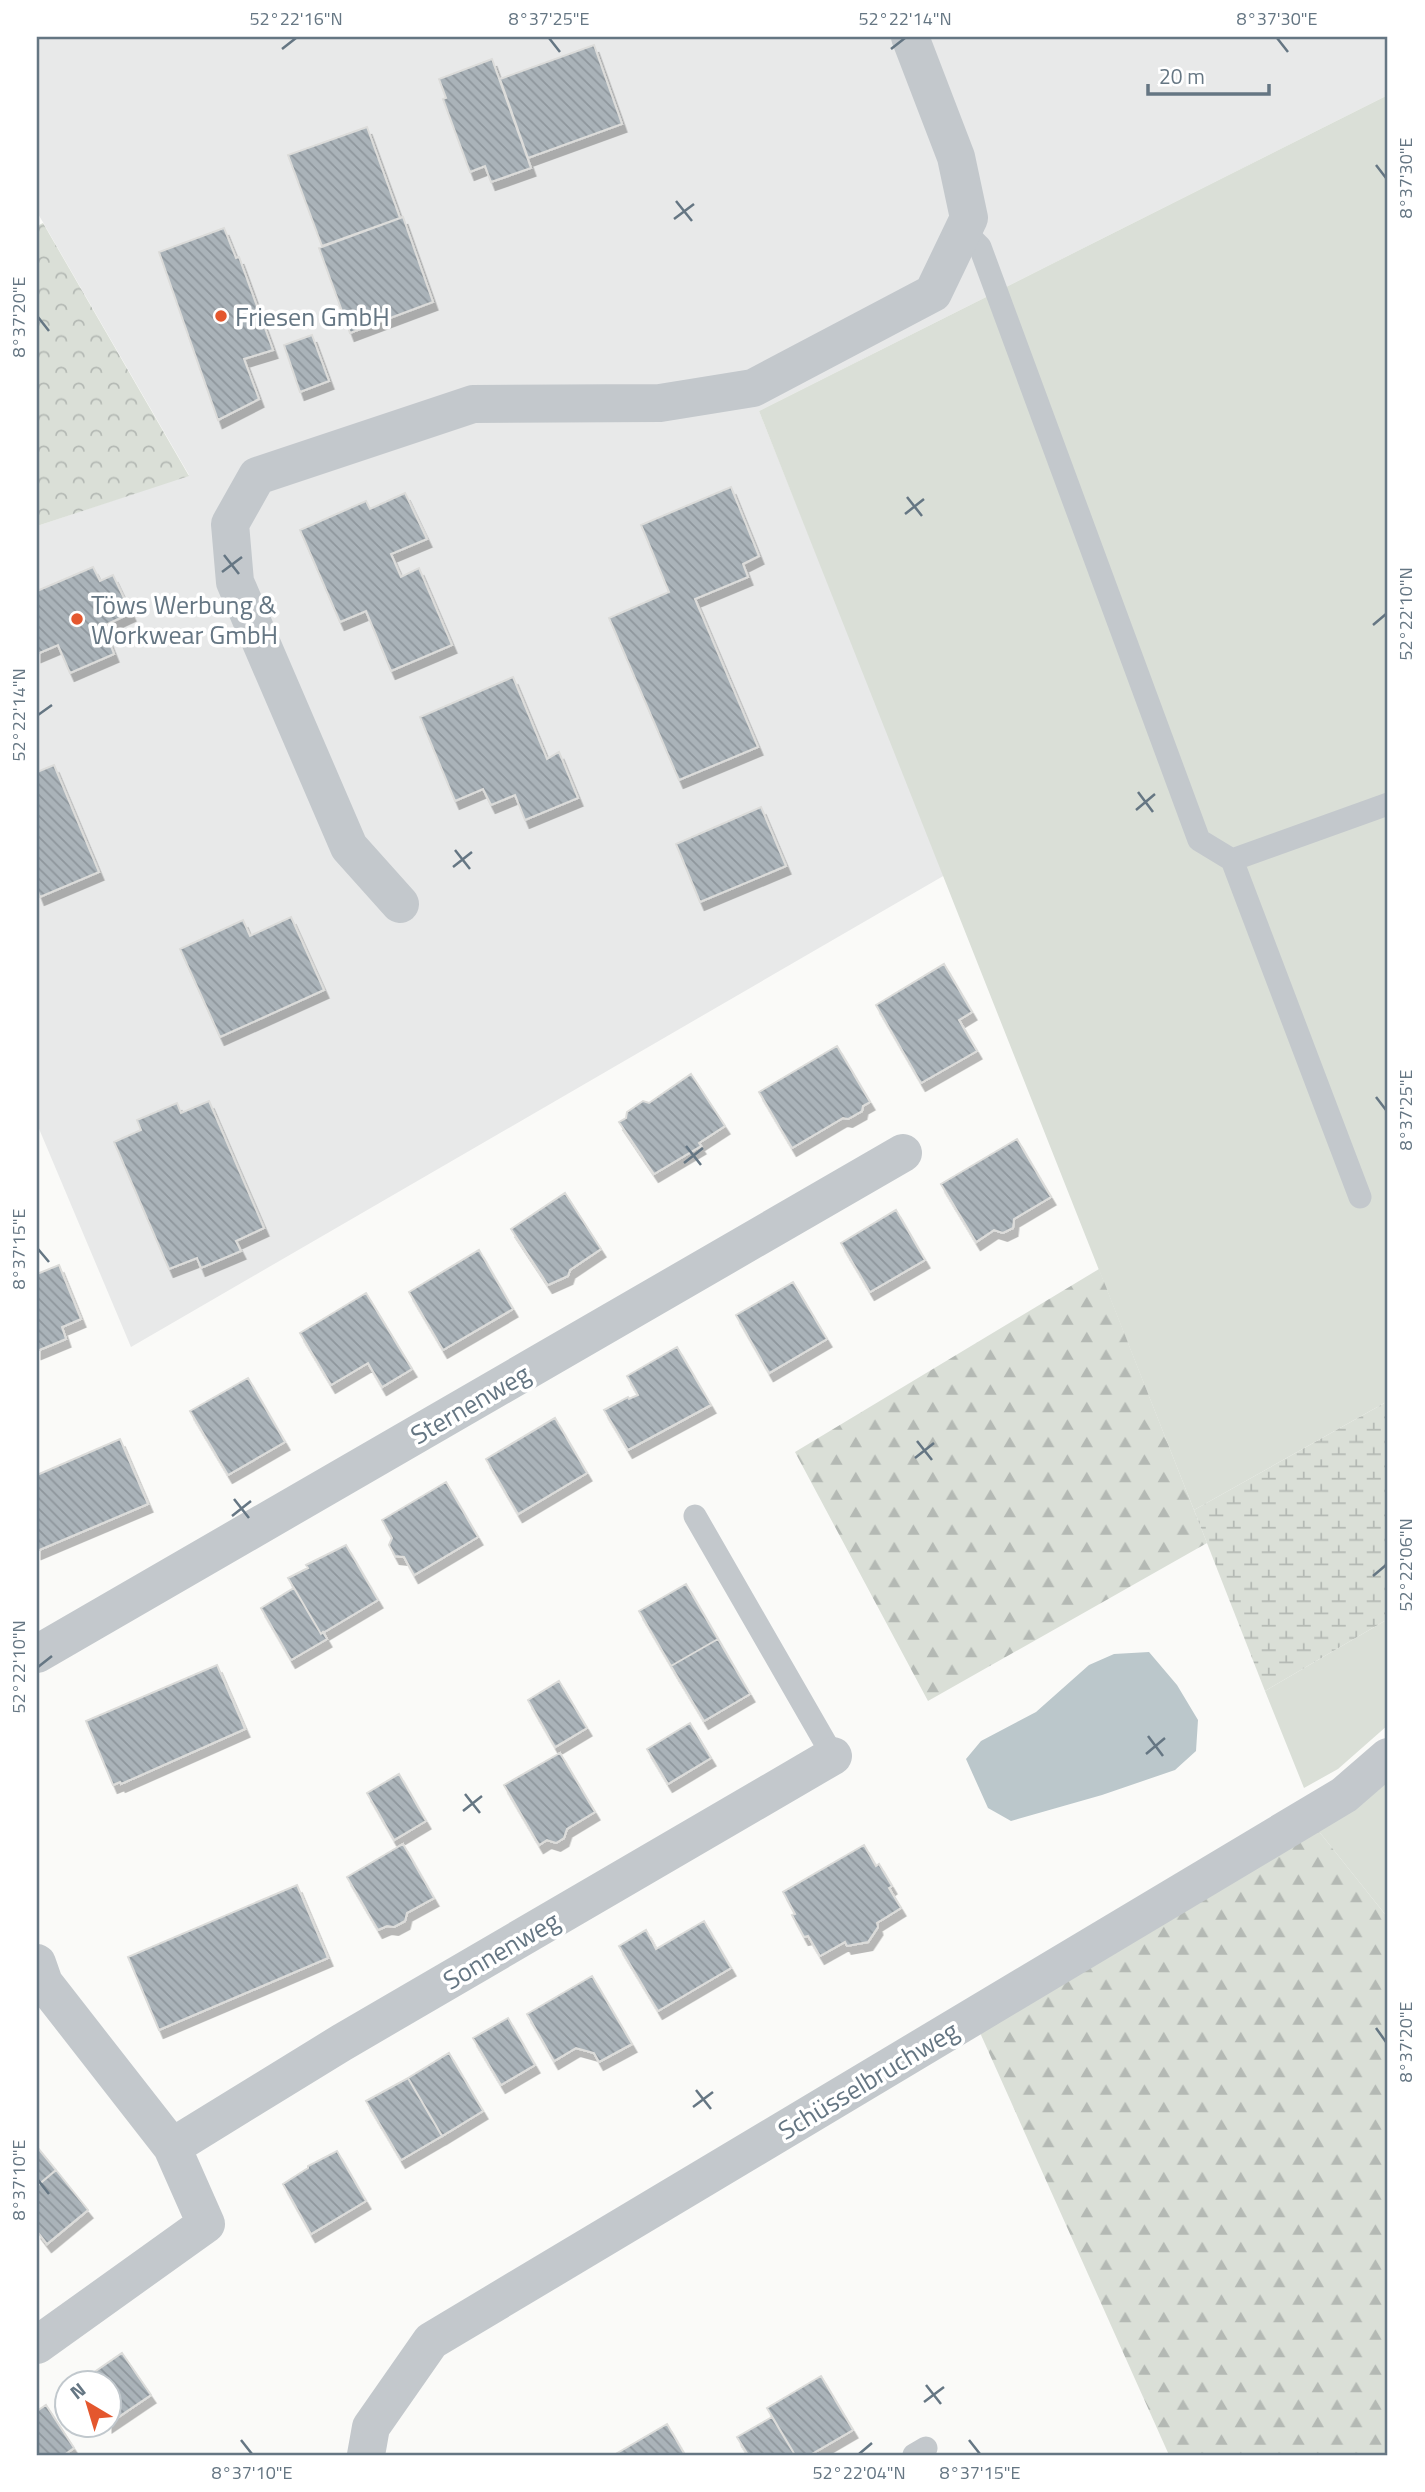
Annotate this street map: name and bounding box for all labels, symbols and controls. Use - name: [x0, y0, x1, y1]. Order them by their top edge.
- text: 52°22'16"N: [249, 5, 343, 32]
- text: 8°37'25"E: [509, 5, 589, 32]
- text: 52°22'14"N: [858, 5, 952, 32]
- text: 8°37'30"E: [1237, 5, 1317, 32]
- scale bar: [1148, 52, 1269, 96]
- text: 20 m: [1159, 60, 1205, 92]
- text: 8°37'30"E: [1392, 138, 1419, 218]
- text: 8°37'20"E: [5, 277, 32, 357]
- place label: Friesen GmbH: [235, 297, 390, 336]
- marker: Friesen GmbH: [213, 308, 229, 324]
- text: 52°22'10"N: [1392, 567, 1419, 661]
- place label: Töws Werbung & Workwear GmbH: [91, 585, 278, 654]
- marker: Töws Werbung & Workwear GmbH: [69, 611, 85, 627]
- text: 52°22'14"N: [5, 668, 32, 762]
- text: 8°37'25"E: [1392, 1070, 1419, 1150]
- text: 8°37'15"E: [5, 1209, 32, 1289]
- street label: Sternenweg: [403, 1354, 537, 1454]
- text: 52°22'06"N: [1392, 1518, 1419, 1612]
- text: 52°22'10"N: [5, 1620, 32, 1714]
- street label: Sonnenweg: [435, 1901, 567, 1999]
- text: 8°37'20"E: [1392, 2002, 1419, 2082]
- street label: Schüsselbruchweg: [770, 2011, 966, 2149]
- text: 8°37'10"E: [5, 2140, 32, 2220]
- north arrow: [52, 2370, 122, 2440]
- text: N: [63, 2375, 91, 2406]
- text: 8°37'10"E: [212, 2459, 292, 2486]
- text: 52°22'04"N: [812, 2459, 906, 2486]
- text: 8°37'15"E: [940, 2459, 1020, 2486]

